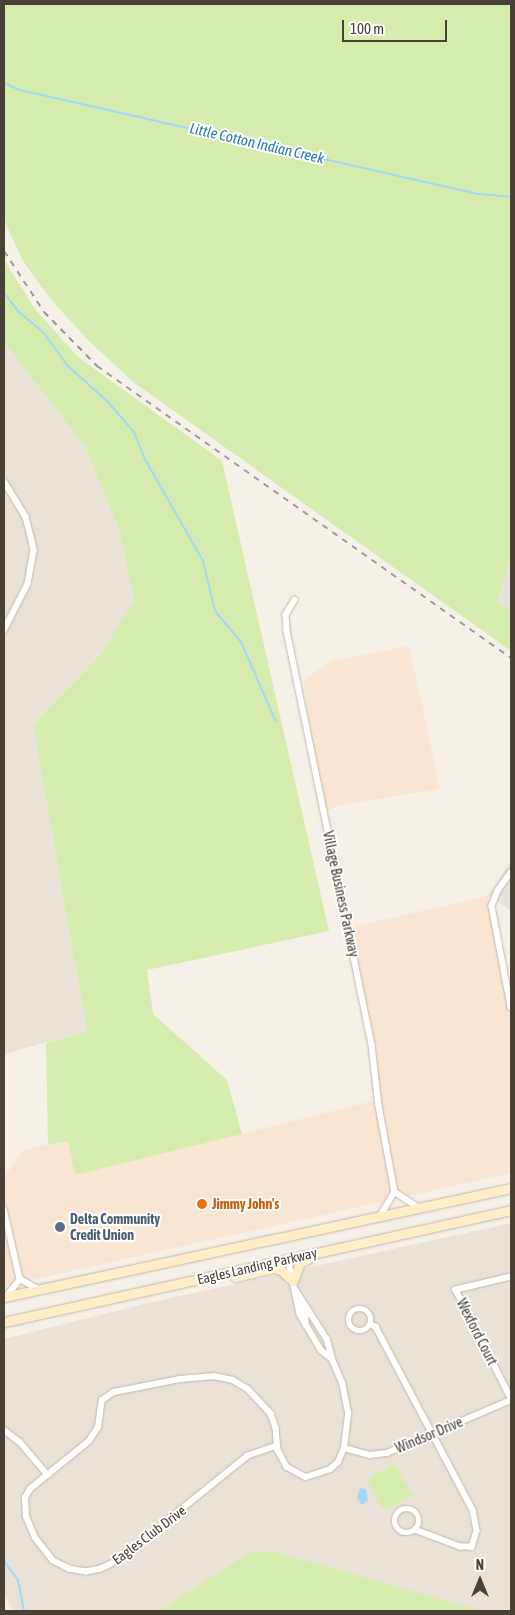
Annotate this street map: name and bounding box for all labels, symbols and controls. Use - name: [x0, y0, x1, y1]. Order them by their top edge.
- scale bar: [345, 10, 450, 42]
- text: 100 m: [350, 20, 384, 37]
- water label: Little Cotton Indian Creek: [188, 119, 326, 167]
- street label: Village Business Parkway: [319, 829, 363, 959]
- place label: Jimmy John's: [212, 1196, 279, 1212]
- marker: Jimmy John's: [196, 1198, 208, 1210]
- place label: Delta Community Credit Union: [70, 1211, 160, 1244]
- marker: Delta Community Credit Union: [54, 1221, 66, 1233]
- street label: Eagles Landing Parkway: [195, 1244, 319, 1288]
- street label: Wexford Court: [453, 1296, 501, 1368]
- street label: Windsor Drive: [393, 1413, 465, 1457]
- street label: Eagles Club Drive: [109, 1502, 189, 1568]
- north arrow: [455, 1555, 505, 1605]
- text: N: [476, 1557, 484, 1573]

